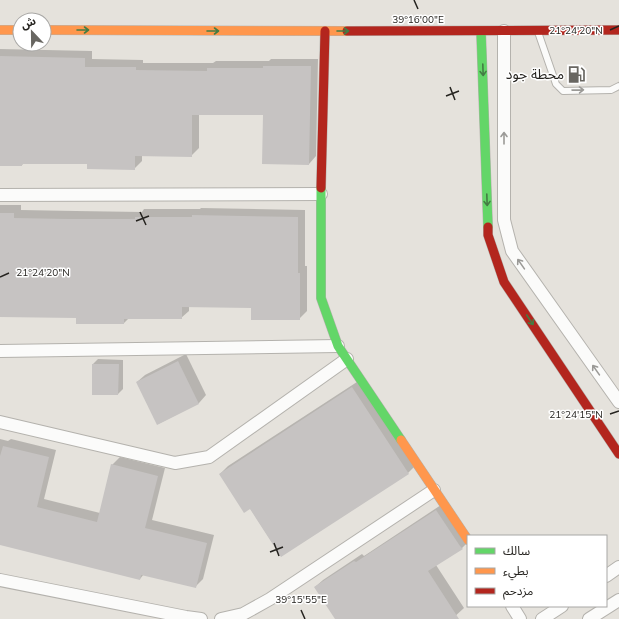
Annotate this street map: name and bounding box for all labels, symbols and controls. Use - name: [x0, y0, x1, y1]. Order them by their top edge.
- north arrow: [12, 12, 52, 52]
- text: ش: [19, 13, 38, 32]
- text: 39°16'00"E: [392, 13, 444, 26]
- text: 21°24'20"N: [549, 24, 603, 37]
- one-way arrow: [76, 26, 89, 34]
- one-way arrow: [206, 27, 219, 35]
- one-way arrow: [336, 27, 349, 35]
- one-way arrow: [479, 63, 486, 76]
- fuel station icon: محطة جود: [567, 64, 587, 84]
- place label: محطة جود: [506, 65, 564, 83]
- one-way arrow: [571, 86, 584, 94]
- one-way arrow: [500, 132, 508, 145]
- one-way arrow: [483, 193, 491, 206]
- one-way arrow: [517, 258, 525, 269]
- text: 21°24'20"N: [16, 266, 70, 279]
- one-way arrow: [526, 314, 534, 325]
- one-way arrow: [592, 365, 601, 376]
- text: 21°24'15"N: [549, 408, 603, 421]
- legend: [467, 535, 607, 607]
- text: سالك: [503, 543, 530, 558]
- text: بطيء: [503, 563, 529, 581]
- text: مزدحم: [503, 583, 533, 600]
- text: 39°15'55"E: [275, 593, 327, 606]

